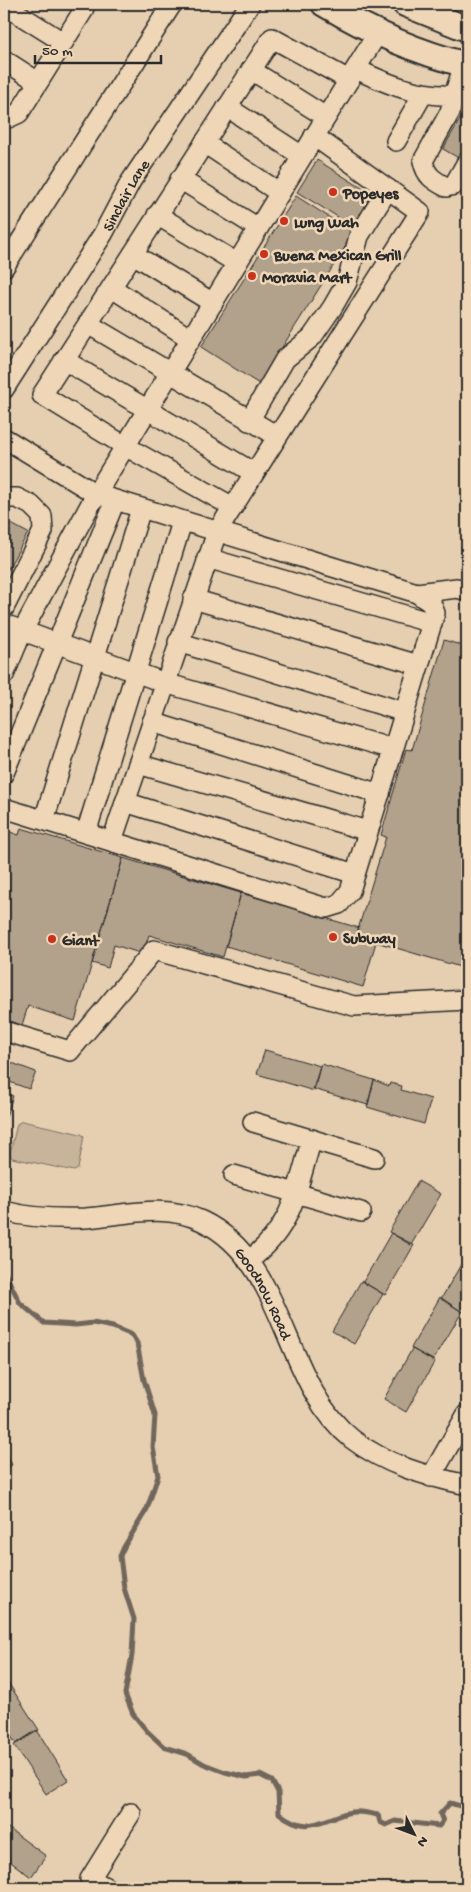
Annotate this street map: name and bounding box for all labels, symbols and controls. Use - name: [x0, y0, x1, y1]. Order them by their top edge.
- scale bar: [35, 32, 161, 64]
- text: 50 m: [42, 43, 73, 61]
- street label: Sinclair Lane: [100, 156, 156, 236]
- marker: Popeyes: [327, 186, 339, 198]
- place label: Popeyes: [342, 186, 399, 205]
- marker: Lung Wah: [278, 215, 290, 227]
- place label: Lung Wah: [294, 215, 359, 234]
- marker: Buena Mexican Grill: [258, 248, 270, 260]
- place label: Buena Mexican Grill: [273, 248, 402, 267]
- marker: Moravia Mart: [246, 270, 258, 282]
- place label: Moravia Mart: [262, 270, 353, 289]
- marker: Subway: [327, 931, 339, 943]
- place label: Subway: [343, 931, 396, 950]
- marker: Giant: [46, 933, 58, 945]
- place label: Giant: [62, 933, 100, 952]
- street label: Goodnow Road: [229, 1245, 295, 1345]
- north arrow: [388, 1810, 438, 1860]
- text: N: [412, 1832, 431, 1850]

